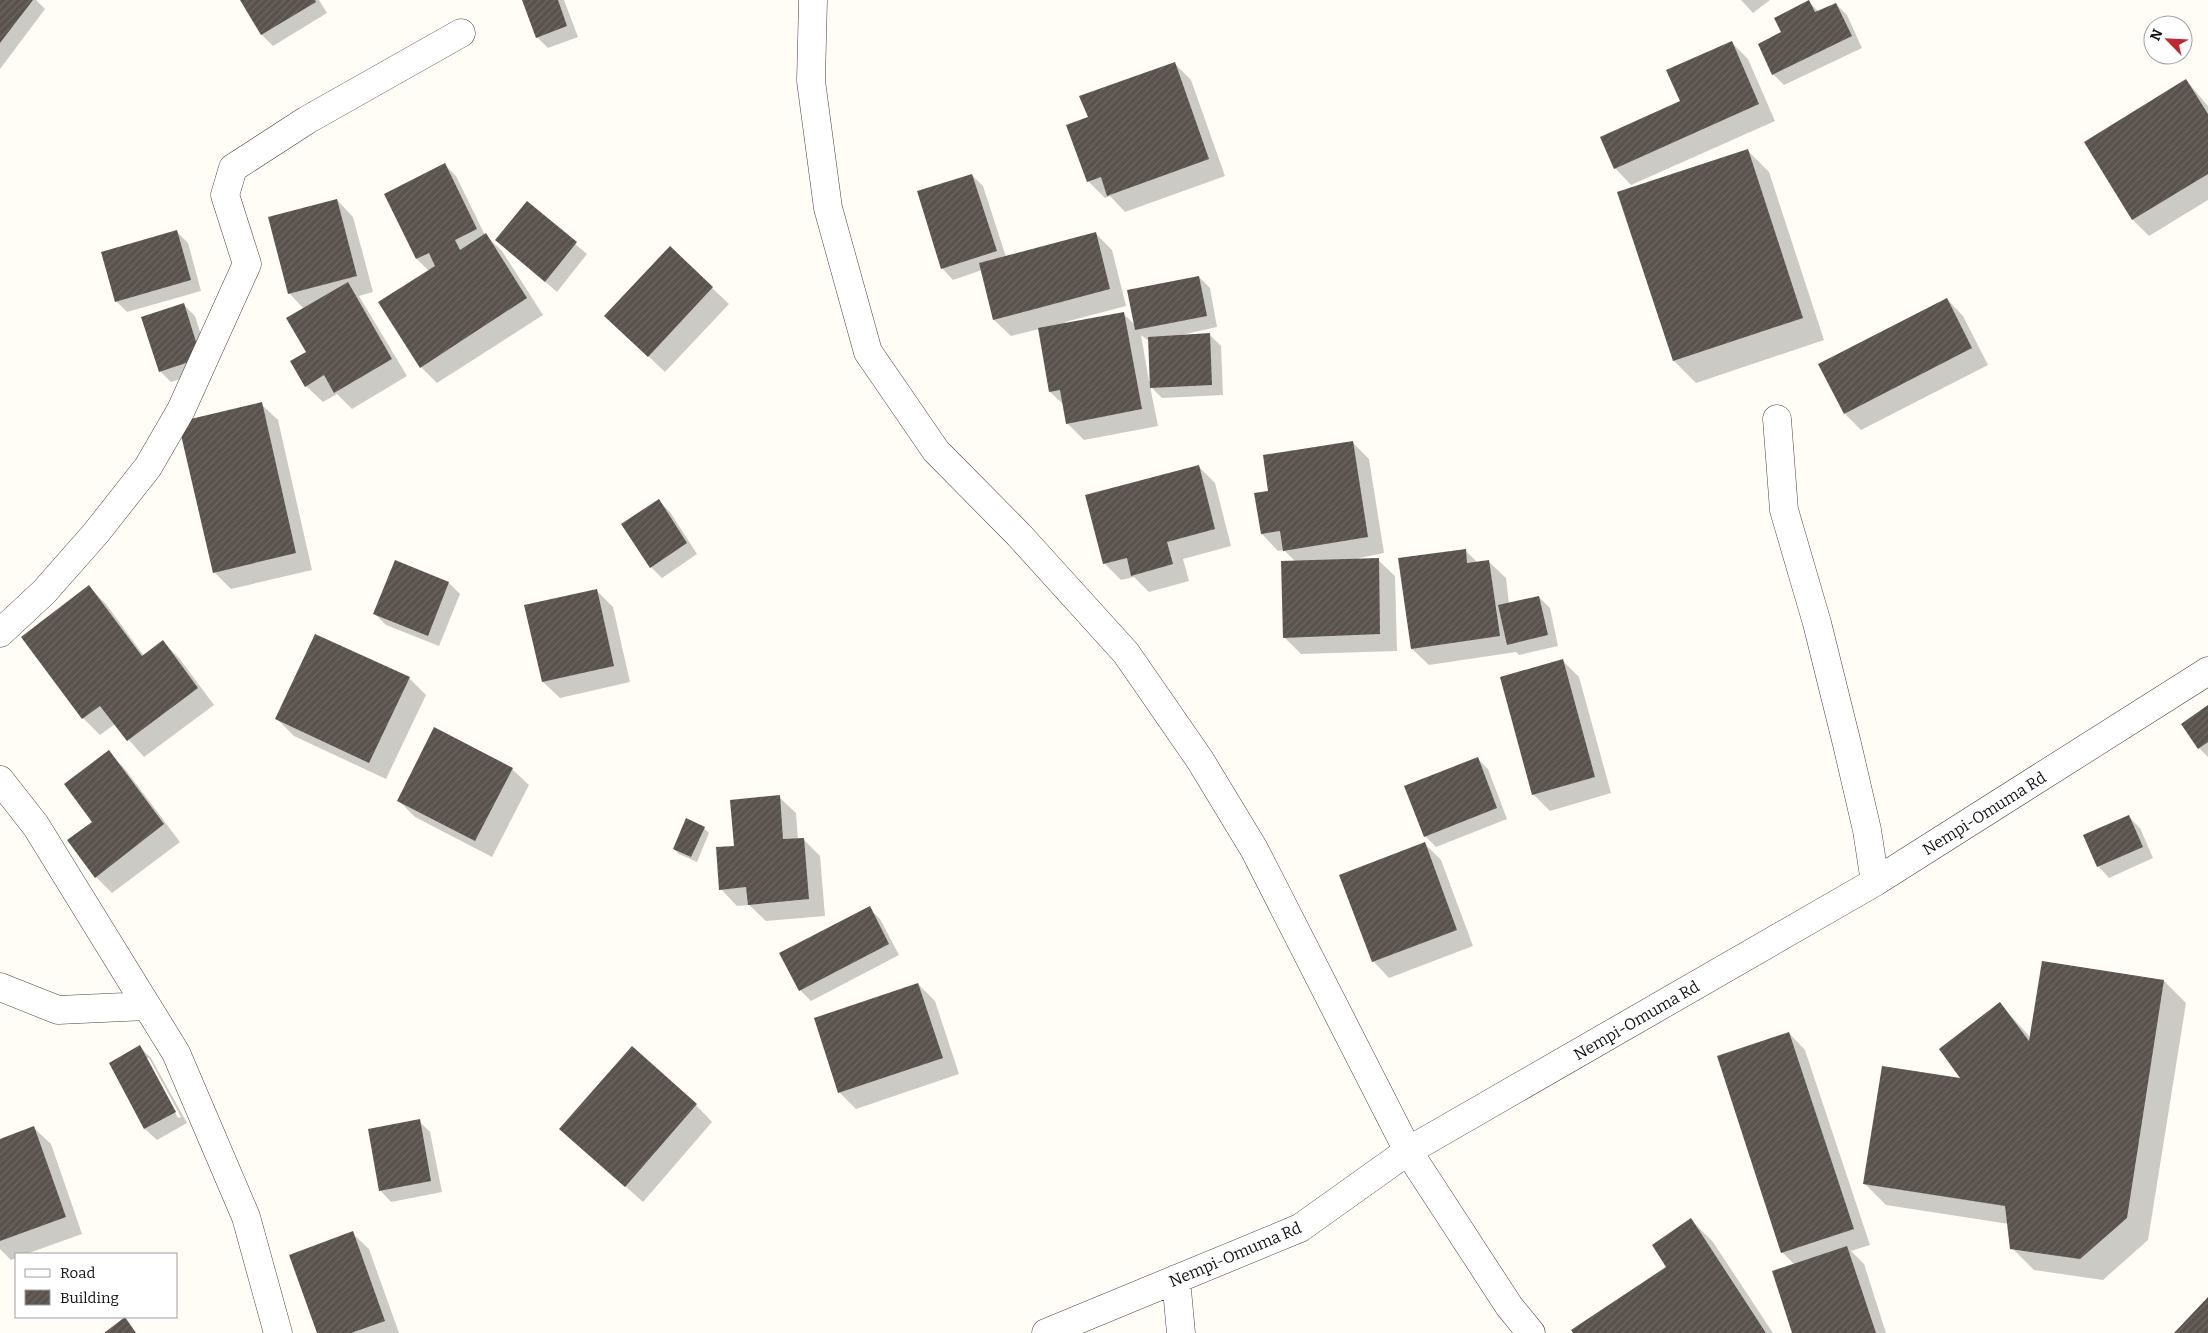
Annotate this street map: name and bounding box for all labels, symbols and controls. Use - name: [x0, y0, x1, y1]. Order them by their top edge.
- north arrow: [2143, 15, 2193, 65]
- text: N: [2147, 26, 2167, 43]
- street label: Nempi-Omuma Rd: [1919, 768, 2050, 859]
- street label: Nempi-Omuma Rd: [1570, 977, 1703, 1064]
- street label: Nempi-Omuma Rd: [1166, 1218, 1305, 1291]
- legend: [15, 1253, 178, 1318]
- text: Road: [60, 1264, 95, 1282]
- text: Building: [60, 1289, 119, 1307]

